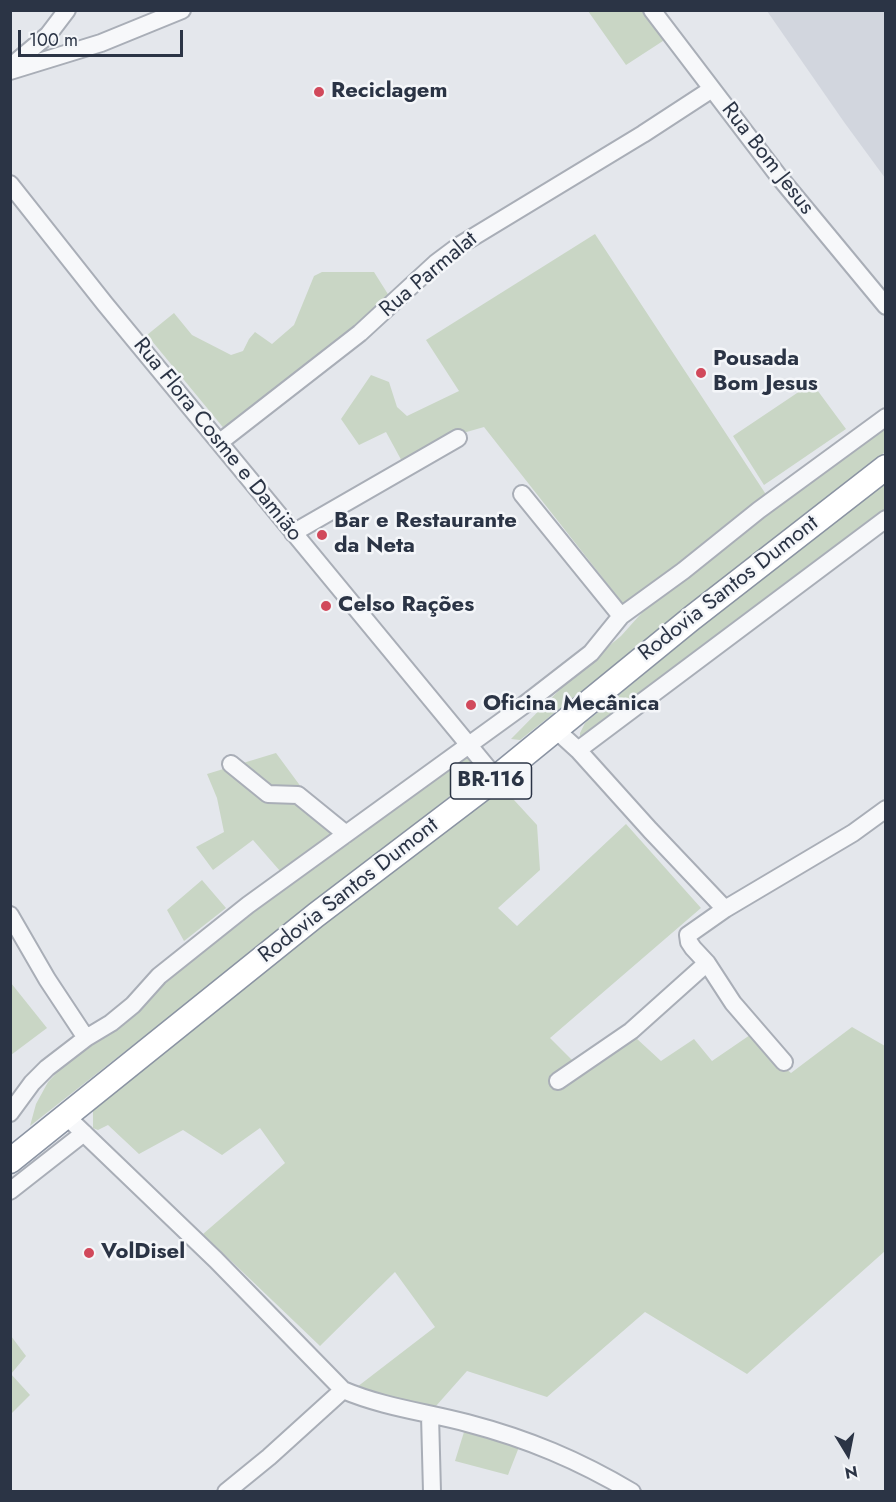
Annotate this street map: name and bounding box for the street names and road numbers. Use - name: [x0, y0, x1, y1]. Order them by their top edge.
- street label: Rua Bom Jesus: [715, 98, 819, 220]
- street label: Rua Parmalat: [375, 227, 483, 323]
- street label: Rua Flora Cosme e Damião: [127, 333, 307, 547]
- street label: Rodovia Santos Dumont: [634, 511, 824, 667]
- road number: BR-116: [450, 763, 532, 799]
- street label: Rodovia Santos Dumont: [254, 813, 444, 969]

